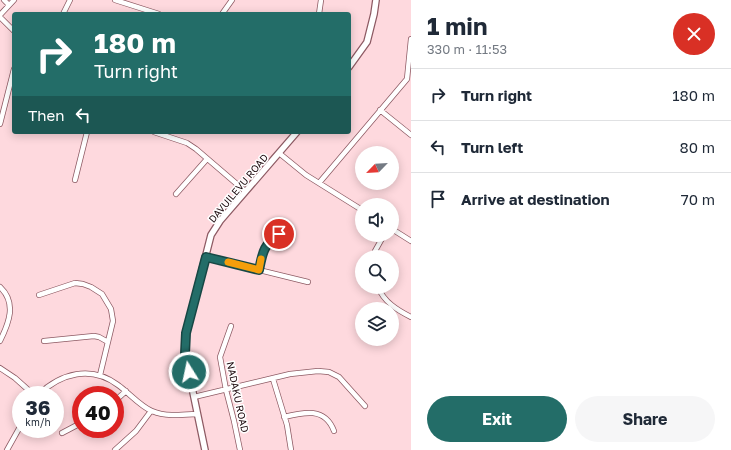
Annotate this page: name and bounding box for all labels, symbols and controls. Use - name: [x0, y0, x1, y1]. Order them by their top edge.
- text: 1 min: [427, 11, 487, 40]
- button: close: [673, 13, 715, 55]
- text: 180 m: [94, 26, 176, 59]
- icon: right: [28, 28, 80, 80]
- text: 330 m · 11:53: [427, 41, 507, 57]
- text: Turn right: [94, 60, 178, 82]
- icon: right: [427, 84, 449, 106]
- text: Turn right: [461, 86, 532, 104]
- text: 180 m: [672, 86, 715, 104]
- icon: left: [72, 104, 94, 126]
- text: Then: [28, 106, 64, 124]
- icon: left: [427, 136, 449, 158]
- text: Turn left: [461, 138, 523, 156]
- text: 80 m: [680, 138, 715, 156]
- north arrow: [355, 146, 399, 190]
- map controls: [355, 146, 399, 346]
- street label: DAVUILEVU ROAD: [206, 151, 270, 225]
- icon: arrive: [427, 188, 449, 210]
- text: Arrive at destination: [461, 190, 610, 208]
- text: 70 m: [681, 190, 715, 208]
- button: sound: [355, 198, 399, 242]
- pin: [262, 217, 296, 251]
- icon: arrive: [268, 223, 290, 245]
- button: search: [355, 250, 399, 294]
- button: layers: [355, 302, 399, 346]
- position arrow: [168, 351, 210, 393]
- street label: NADAKU ROAD: [225, 360, 251, 434]
- speed limit sign: 40: [72, 386, 124, 438]
- text: 36: [26, 395, 50, 419]
- button: Exit: [427, 396, 567, 442]
- button: Share: [575, 396, 715, 442]
- text: km/h: [25, 416, 51, 428]

